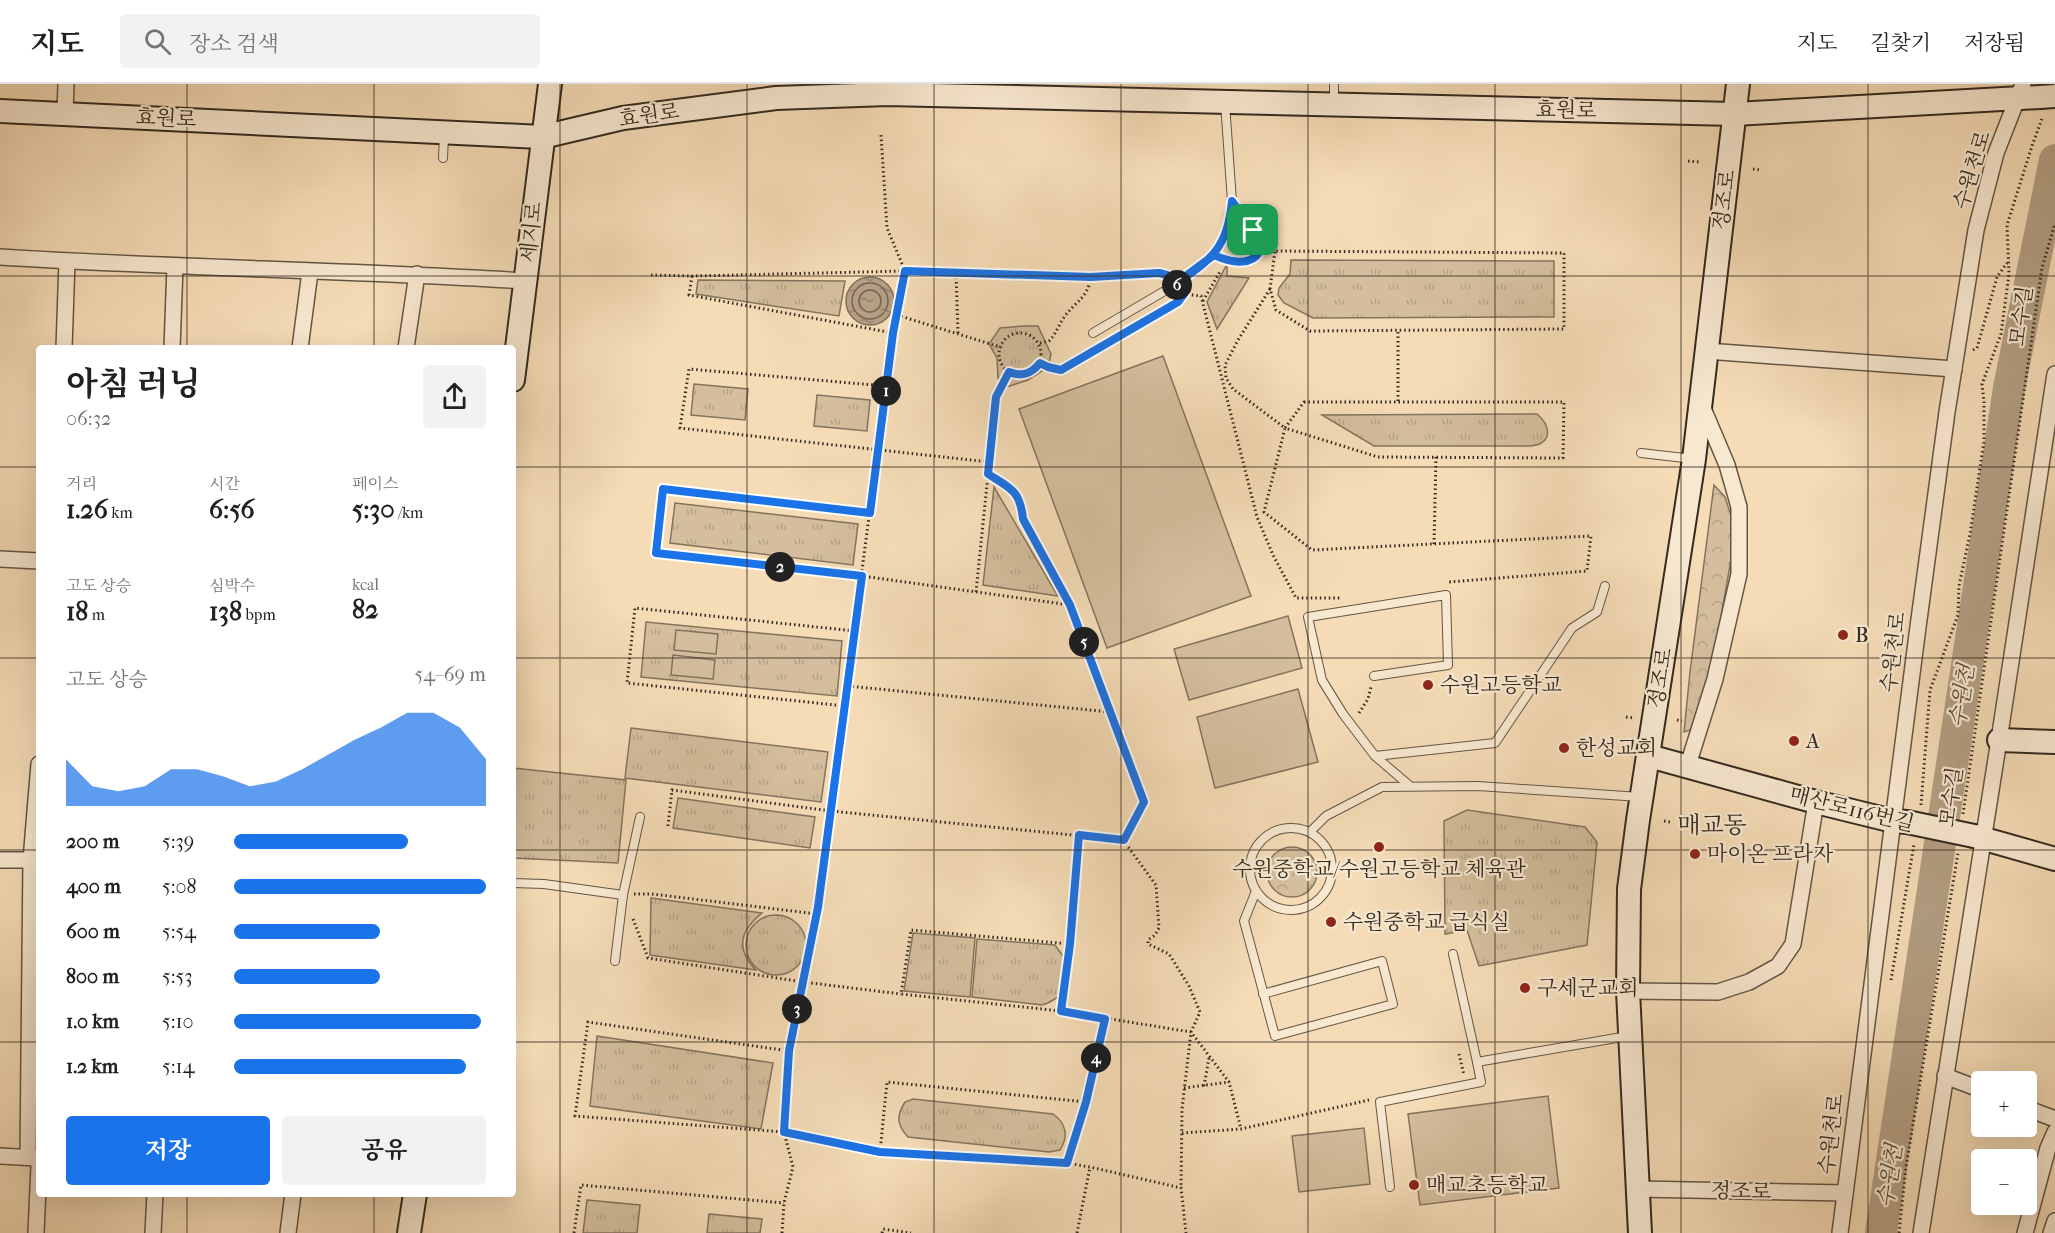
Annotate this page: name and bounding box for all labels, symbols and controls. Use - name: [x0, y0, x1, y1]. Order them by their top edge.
- search box: [120, 14, 540, 68]
- icon: search: [141, 25, 174, 58]
- text: 지도: [30, 27, 84, 60]
- text: 장소 검색: [189, 31, 279, 57]
- text: 지도: [1797, 31, 1837, 55]
- text: 길찾기: [1870, 31, 1931, 55]
- text: 저장됨: [1964, 31, 2025, 55]
- street label: 효원로: [1535, 97, 1597, 123]
- street label: 효원로: [617, 99, 681, 131]
- street label: 효원로: [135, 104, 197, 132]
- street label: 수원천로: [1949, 128, 1995, 212]
- street label: 정조로: [1708, 168, 1740, 232]
- street label: 세지로: [516, 200, 546, 264]
- pin: [1227, 204, 1278, 255]
- icon: arrive: [1236, 213, 1269, 246]
- pin: 6: [1162, 270, 1192, 300]
- text: 6: [1173, 275, 1181, 294]
- street label: 모수길: [2005, 284, 2037, 348]
- text: 아침 러닝: [66, 365, 201, 404]
- button: share: [423, 365, 486, 428]
- pin: 1: [871, 376, 901, 406]
- text: 1: [883, 381, 889, 400]
- text: 06:32: [66, 407, 111, 430]
- text: 거리: [66, 474, 97, 493]
- text: 시간: [209, 474, 240, 493]
- text: 페이스: [352, 474, 398, 493]
- text: 1.26: [66, 494, 108, 525]
- text: 6:56: [209, 494, 255, 525]
- text: 5:30: [352, 494, 395, 525]
- text: km: [108, 503, 133, 522]
- text: /km: [395, 503, 423, 522]
- pin: 2: [765, 552, 795, 582]
- text: 2: [776, 557, 784, 576]
- text: kcal: [352, 575, 379, 594]
- text: 고도 상승: [66, 576, 131, 595]
- text: 심박수: [209, 576, 255, 595]
- text: 82: [352, 594, 378, 625]
- text: 18: [66, 596, 88, 627]
- text: 138: [209, 596, 242, 627]
- text: m: [88, 605, 105, 624]
- text: bpm: [242, 605, 276, 624]
- street label: 수원천로: [1876, 610, 1910, 694]
- place label: B: [1855, 623, 1869, 647]
- pin: 5: [1069, 627, 1099, 657]
- marker: B: [1836, 628, 1850, 642]
- text: 5: [1081, 632, 1087, 651]
- street label: 정조로: [1643, 646, 1677, 710]
- water label: 수원천: [1944, 661, 1980, 730]
- text: 54–69 m: [415, 663, 486, 686]
- text: 고도 상승: [66, 668, 148, 691]
- place label: 수원고등학교: [1440, 673, 1562, 697]
- marker: 수원고등학교: [1421, 678, 1435, 692]
- place label: A: [1805, 729, 1820, 753]
- marker: A: [1787, 734, 1801, 748]
- place label: 한성교회: [1576, 736, 1657, 760]
- marker: 한성교회: [1557, 741, 1571, 755]
- street label: 모수길: [1935, 765, 1967, 829]
- street label: 매산로116번길: [1787, 782, 1917, 836]
- district label: 매교동: [1677, 811, 1747, 839]
- text: 200 m: [66, 830, 119, 853]
- text: 5:39: [162, 830, 194, 853]
- marker: 수원중학교/수원고등학교 체육관: [1372, 840, 1386, 854]
- place label: 마이온 프라자: [1707, 842, 1834, 866]
- marker: 마이온 프라자: [1688, 847, 1702, 861]
- place label: 수원중학교/수원고등학교 체육관: [1232, 857, 1527, 881]
- text: 400 m: [66, 875, 121, 898]
- text: 5:08: [162, 875, 197, 898]
- place label: 수원중학교 급식실: [1343, 910, 1510, 934]
- marker: 수원중학교 급식실: [1324, 915, 1338, 929]
- text: 600 m: [66, 920, 120, 943]
- text: 5:54: [162, 920, 196, 943]
- text: 800 m: [66, 965, 119, 988]
- text: 5:53: [162, 965, 192, 988]
- place label: 구세군교회: [1537, 976, 1638, 1000]
- marker: 구세군교회: [1518, 981, 1532, 995]
- pin: 3: [782, 994, 812, 1024]
- text: 3: [794, 999, 800, 1018]
- text: 1.0 km: [66, 1010, 119, 1033]
- text: 5:10: [162, 1010, 194, 1033]
- pin: 4: [1081, 1043, 1111, 1073]
- text: 4: [1091, 1048, 1101, 1067]
- text: 1.2 km: [66, 1055, 119, 1078]
- text: 5:14: [162, 1055, 194, 1078]
- map controls: [1971, 1071, 2037, 1215]
- button: +: [1971, 1071, 2037, 1137]
- street label: 수원천로: [1814, 1092, 1848, 1176]
- button: 저장: [66, 1116, 270, 1185]
- button: 공유: [282, 1116, 486, 1185]
- water label: 수원천: [1872, 1141, 1908, 1210]
- button: −: [1971, 1149, 2037, 1215]
- place label: 매교초등학교: [1426, 1173, 1548, 1197]
- marker: 매교초등학교: [1407, 1178, 1421, 1192]
- street label: 정조로: [1710, 1178, 1772, 1204]

